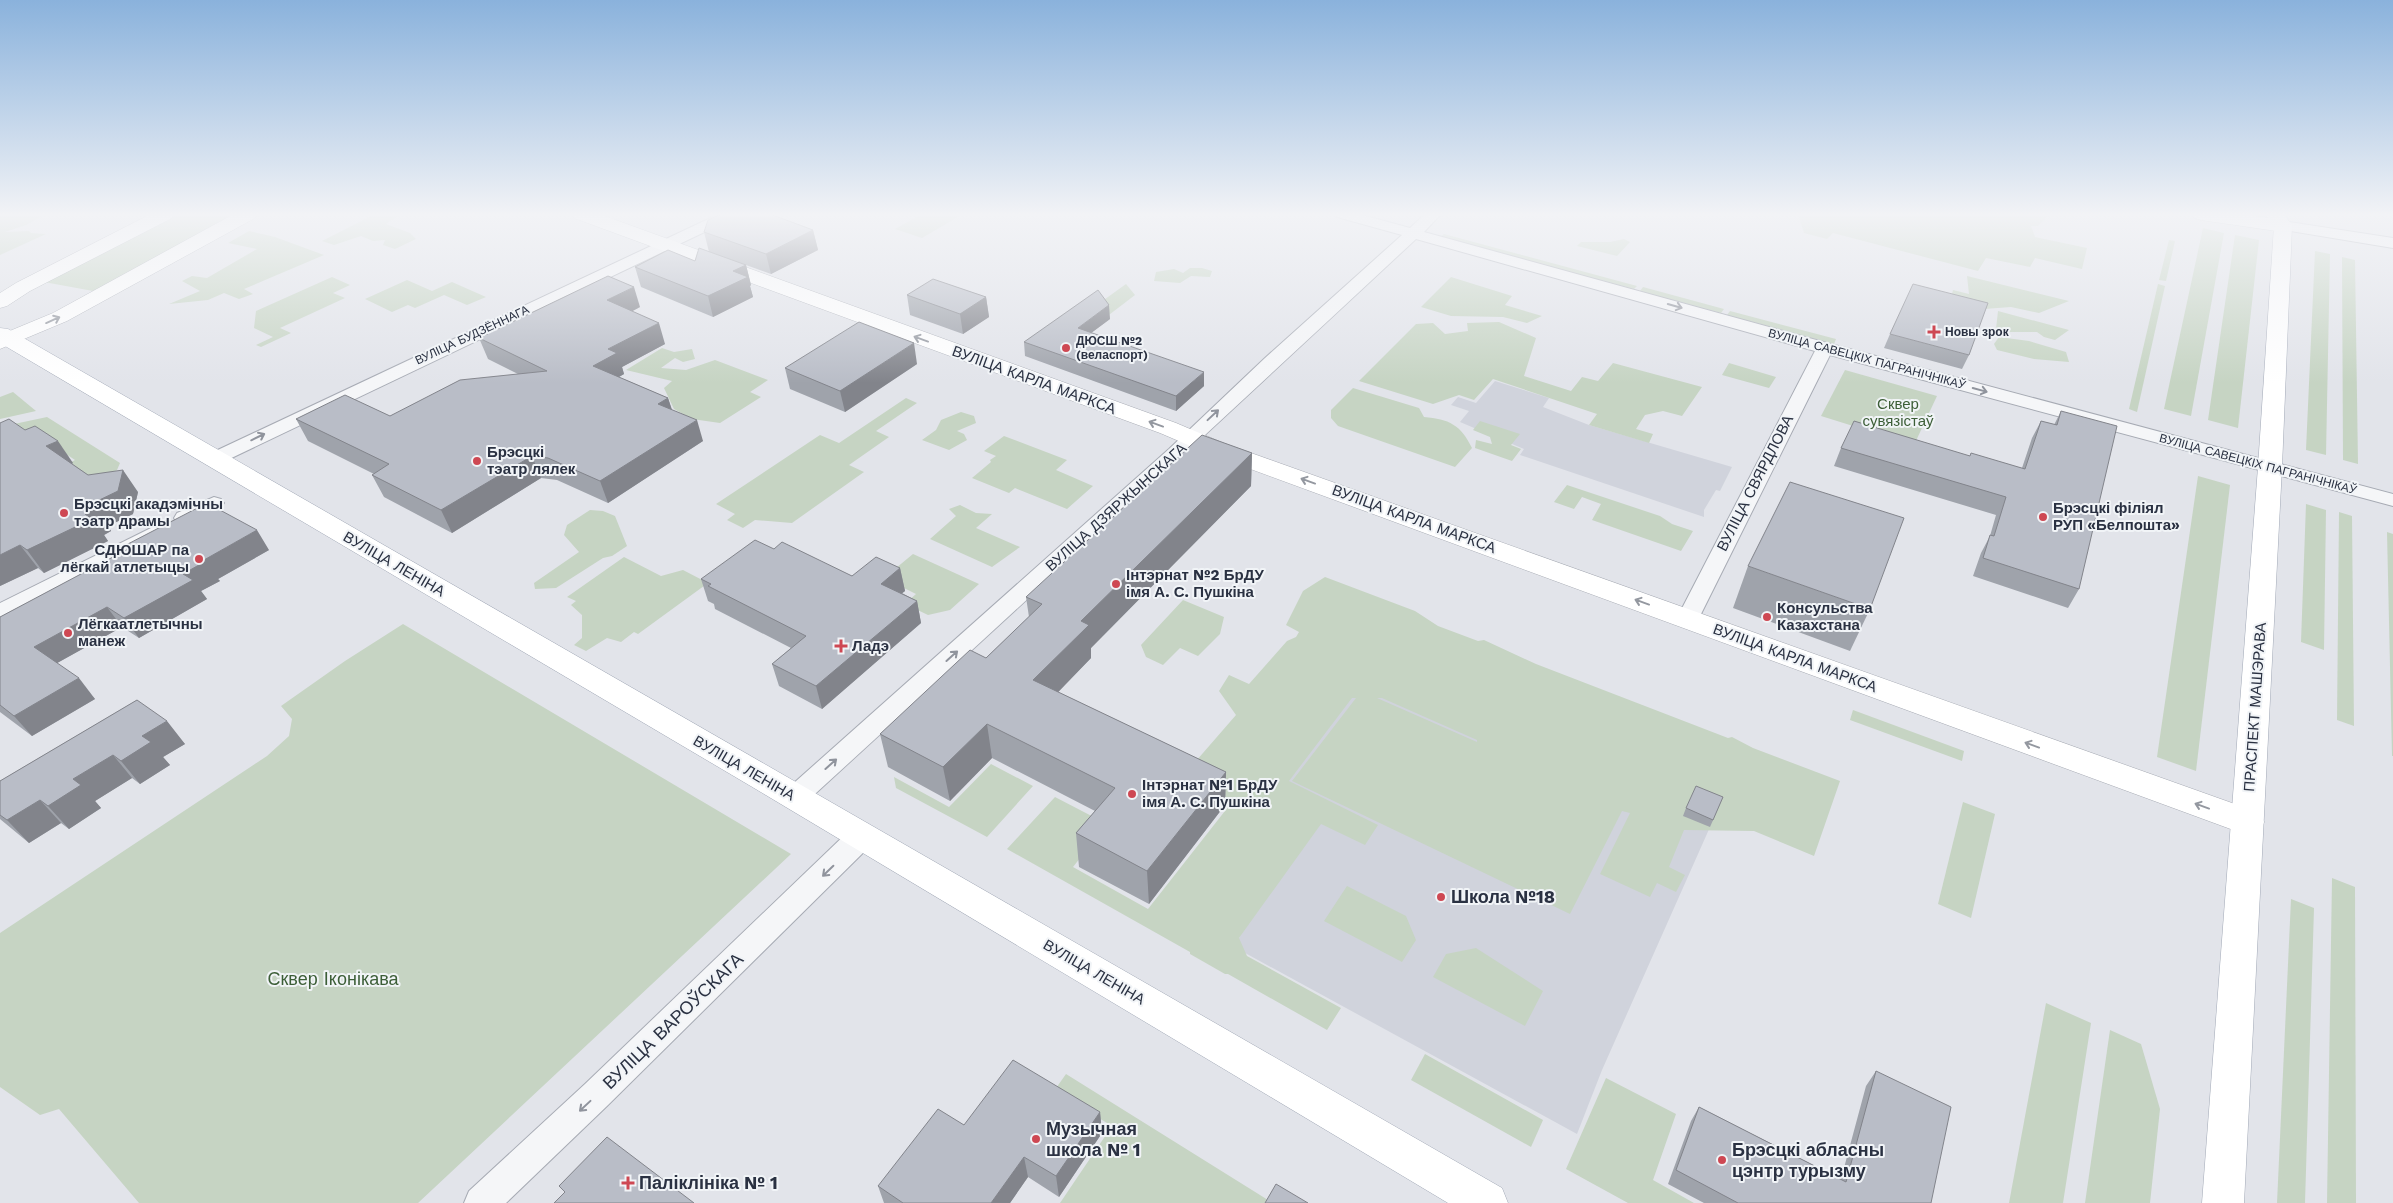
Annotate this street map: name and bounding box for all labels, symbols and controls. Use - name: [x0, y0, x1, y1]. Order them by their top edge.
- street label: ВУЛІЦА БУДЗЁННАГА: [413, 302, 531, 368]
- one-way arrow: [1667, 302, 1683, 312]
- one-way arrow: [45, 315, 60, 325]
- street label: ВУЛІЦА САВЕЦКІХ ПАГРАНІЧНІКАЎ: [1767, 325, 1968, 392]
- marker: Новы зрок: [1927, 325, 1941, 339]
- place label: Новы зрок: [1945, 325, 2010, 339]
- one-way arrow: [913, 334, 929, 343]
- place label: ДЮСШ №2 (веласпорт): [1076, 334, 1148, 362]
- street label: ВУЛІЦА КАРЛА МАРКСА: [950, 342, 1118, 418]
- marker: ДЮСШ №2 (веласпорт): [1060, 342, 1072, 354]
- one-way arrow: [1971, 385, 1987, 395]
- park label: Сквер сувязістаў: [1862, 395, 1934, 430]
- one-way arrow: [1206, 409, 1219, 421]
- street label: ВУЛІЦА СВЯРДЛОВА: [1713, 412, 1797, 554]
- one-way arrow: [1149, 419, 1164, 428]
- street label: ВУЛІЦА САВЕЦКІХ ПАГРАНІЧНІКАЎ: [2158, 430, 2359, 497]
- one-way arrow: [250, 432, 265, 442]
- street label: ВУЛІЦА ДЗЯРЖЫНСКАГА: [1042, 439, 1190, 575]
- place label: Брэсцкі тэатр лялек: [487, 443, 576, 478]
- marker: Брэсцкі тэатр лялек: [471, 455, 483, 467]
- one-way arrow: [1301, 476, 1316, 485]
- street label: ВУЛІЦА КАРЛА МАРКСА: [1330, 481, 1498, 557]
- place label: Брэсцкі акадэмічны тэатр драмы: [74, 495, 223, 530]
- place label: Брэсцкі філіял РУП «Белпошта»: [2053, 499, 2180, 534]
- marker: Брэсцкі акадэмічны тэатр драмы: [58, 507, 70, 519]
- marker: Брэсцкі філіял РУП «Белпошта»: [2037, 511, 2049, 523]
- street label: ВУЛІЦА ЛЕНІНА: [340, 528, 448, 600]
- place label: СДЮШАР па лёгкай атлетыцы: [60, 541, 190, 576]
- marker: СДЮШАР па лёгкай атлетыцы: [193, 553, 205, 565]
- place label: Інтэрнат №2 БрДУ імя А. С. Пушкіна: [1126, 566, 1265, 601]
- marker: Інтэрнат №2 БрДУ імя А. С. Пушкіна: [1110, 578, 1122, 590]
- one-way arrow: [1635, 597, 1650, 606]
- place label: Консульства Казахстана: [1777, 599, 1873, 634]
- marker: Консульства Казахстана: [1761, 611, 1773, 623]
- place label: Лёгкаатлетычны манеж: [78, 615, 203, 650]
- street label: ВУЛІЦА КАРЛА МАРКСА: [1711, 620, 1879, 696]
- street label: ПРАСПЕКТ МАШЭРАВА: [2240, 622, 2270, 792]
- marker: Лёгкаатлетычны манеж: [62, 627, 74, 639]
- place label: Ладэ: [852, 637, 889, 655]
- marker: Ладэ: [834, 639, 848, 653]
- one-way arrow: [945, 650, 958, 662]
- street label: ВУЛІЦА ЛЕНІНА: [690, 732, 798, 804]
- one-way arrow: [2024, 740, 2040, 749]
- one-way arrow: [824, 758, 837, 770]
- place label: Інтэрнат №1 БрДУ імя А. С. Пушкіна: [1142, 776, 1278, 811]
- marker: Інтэрнат №1 БрДУ імя А. С. Пушкіна: [1126, 788, 1138, 800]
- one-way arrow: [2195, 801, 2210, 810]
- one-way arrow: [822, 865, 834, 877]
- place label: Школа №18: [1451, 886, 1555, 907]
- marker: Школа №18: [1435, 891, 1447, 903]
- street label: ВУЛІЦА ЛЕНІНА: [1040, 936, 1148, 1008]
- street label: ВУЛІЦА ВАРОЎСКАГА: [598, 948, 747, 1093]
- park label: Сквер Іконікава: [267, 968, 400, 989]
- one-way arrow: [579, 1100, 592, 1112]
- place label: Музычная школа № 1: [1046, 1118, 1141, 1160]
- marker: Музычная школа № 1: [1030, 1133, 1042, 1145]
- place label: Брэсцкі абласны цэнтр турызму: [1732, 1139, 1884, 1181]
- marker: Брэсцкі абласны цэнтр турызму: [1716, 1154, 1728, 1166]
- place label: Паліклініка № 1: [639, 1172, 778, 1193]
- marker: Паліклініка № 1: [621, 1176, 635, 1190]

